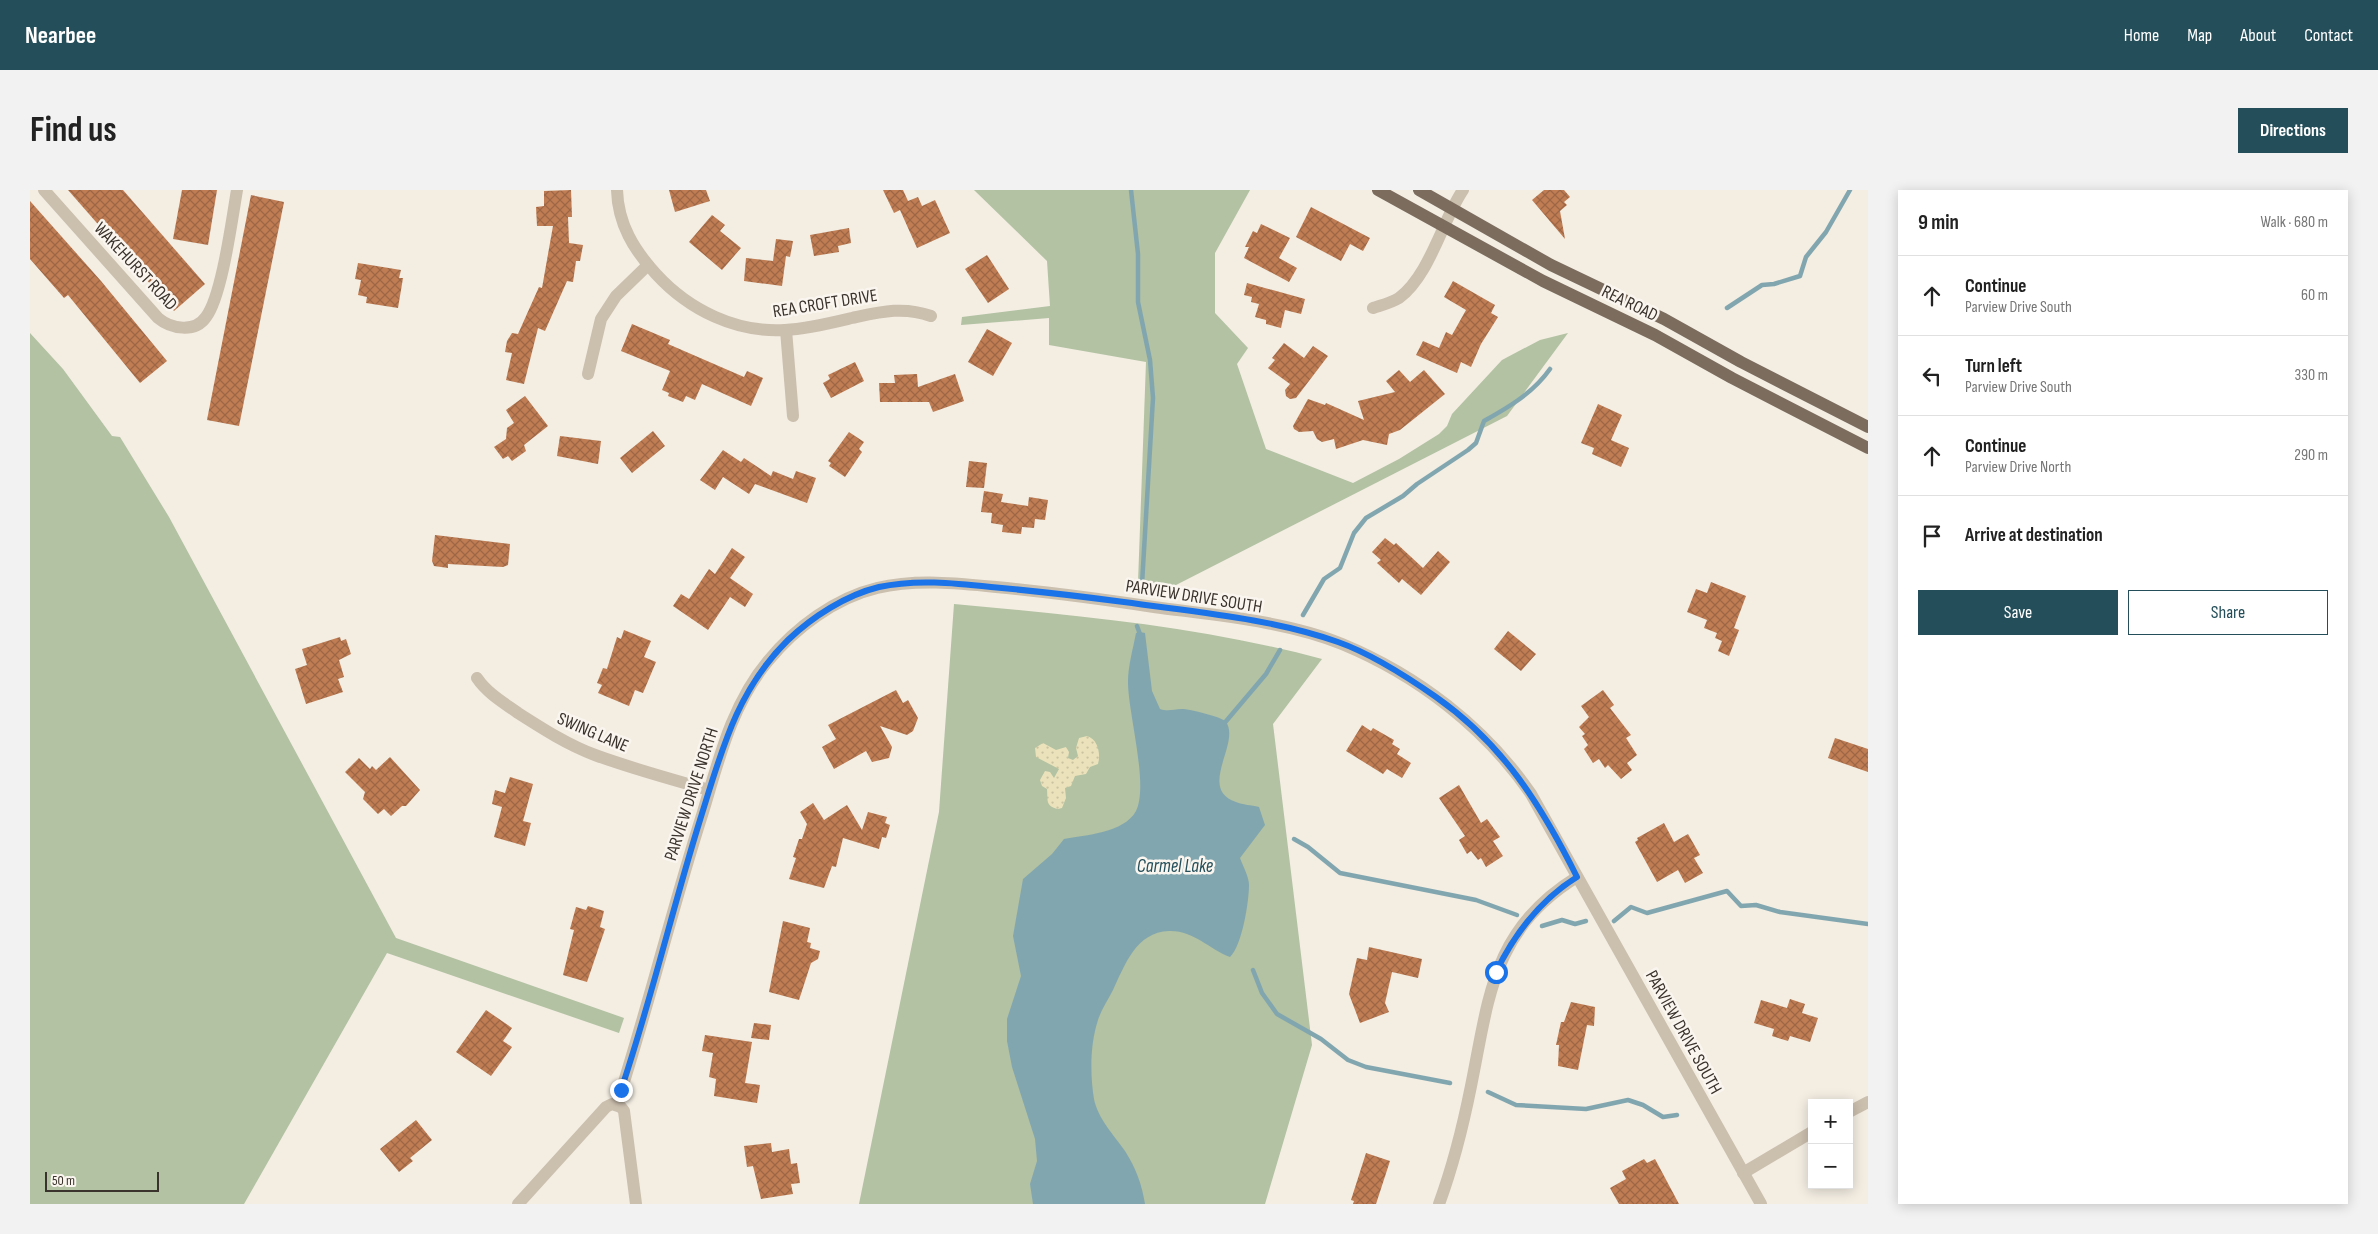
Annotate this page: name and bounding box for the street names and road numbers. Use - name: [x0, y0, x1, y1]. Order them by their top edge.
- street label: WAKEHURST ROAD: [90, 218, 182, 315]
- street label: REA ROAD: [1598, 281, 1661, 326]
- street label: REA CROFT DRIVE: [771, 285, 879, 322]
- street label: PARVIEW DRIVE SOUTH: [1124, 575, 1264, 618]
- street label: SWING LANE: [554, 708, 632, 757]
- street label: PARVIEW DRIVE NORTH: [660, 725, 723, 863]
- street label: PARVIEW DRIVE SOUTH: [1641, 967, 1726, 1098]

